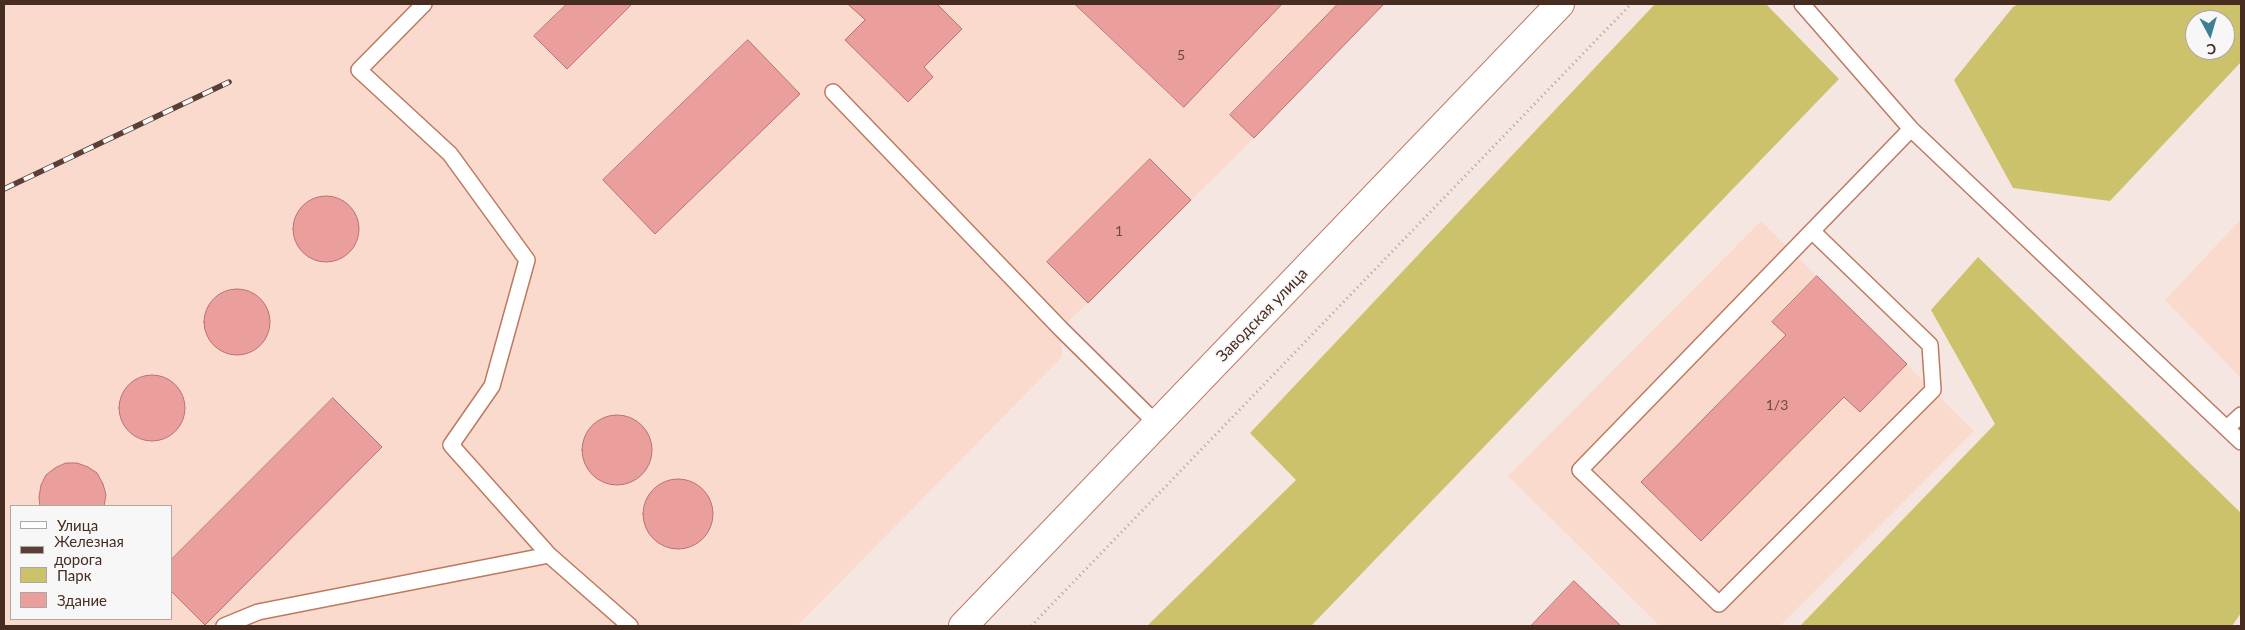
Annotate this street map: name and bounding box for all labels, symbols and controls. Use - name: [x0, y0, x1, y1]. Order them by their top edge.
- north arrow: [2185, 10, 2235, 60]
- text: С: [2206, 40, 2217, 58]
- house number: 5: [1177, 47, 1185, 63]
- house number: 1: [1115, 223, 1123, 239]
- street label: Заводская улица: [1212, 264, 1312, 366]
- house number: 1/3: [1766, 397, 1788, 413]
- legend: [10, 505, 172, 620]
- text: Улица: [57, 516, 98, 534]
- text: Железная дорога: [54, 532, 124, 568]
- text: Парк: [57, 566, 91, 584]
- text: Здание: [57, 591, 107, 609]

